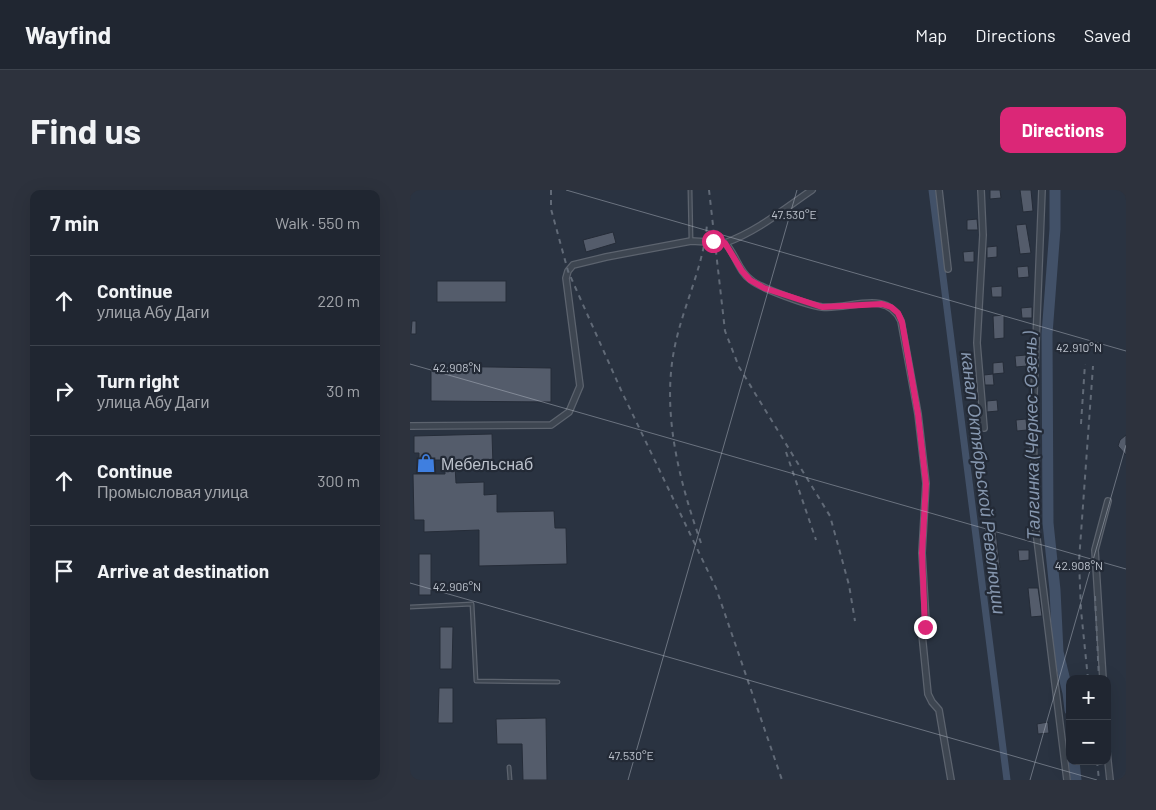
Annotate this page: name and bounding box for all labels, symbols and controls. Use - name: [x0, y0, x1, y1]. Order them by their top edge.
- text: Wayfind: [25, 20, 111, 49]
- text: Map: [915, 24, 947, 46]
- text: Directions: [975, 24, 1056, 46]
- text: Saved: [1084, 24, 1131, 46]
- button: Directions: [1000, 107, 1126, 153]
- text: Find us: [30, 109, 141, 151]
- text: 47.530°E: [771, 207, 817, 221]
- text: 7 min: [50, 210, 99, 235]
- text: Walk · 550 m: [275, 213, 360, 232]
- route start: [702, 230, 725, 253]
- text: Continue: [97, 279, 173, 302]
- icon: ahead: [50, 287, 78, 315]
- text: 220 m: [317, 291, 360, 310]
- text: улица Абу Даги: [97, 302, 209, 321]
- water label: Талгинка (Черкес-Озень): [1018, 330, 1044, 540]
- text: 42.910°N: [1056, 340, 1102, 354]
- water label: канал Октябрьской Революции: [957, 351, 1011, 615]
- text: 42.908°N: [433, 360, 481, 374]
- text: Turn right: [97, 369, 179, 392]
- icon: right: [50, 377, 78, 405]
- text: 30 m: [326, 381, 360, 400]
- text: улица Абу Даги: [97, 392, 209, 411]
- shop icon: Мебельснаб: [415, 452, 437, 474]
- place label: Мебельснаб: [441, 454, 533, 473]
- text: Continue: [97, 459, 173, 482]
- icon: ahead: [50, 467, 78, 495]
- text: 300 m: [317, 471, 360, 490]
- text: Промысловая улица: [97, 482, 248, 501]
- icon: arrive: [50, 557, 78, 585]
- text: 42.908°N: [1055, 558, 1103, 572]
- text: Arrive at destination: [97, 559, 269, 582]
- text: 42.906°N: [433, 579, 481, 593]
- route end: [914, 616, 937, 639]
- map controls: [1066, 675, 1111, 765]
- button: +: [1066, 675, 1111, 720]
- button: −: [1066, 720, 1111, 765]
- text: 47.530°E: [608, 748, 654, 762]

